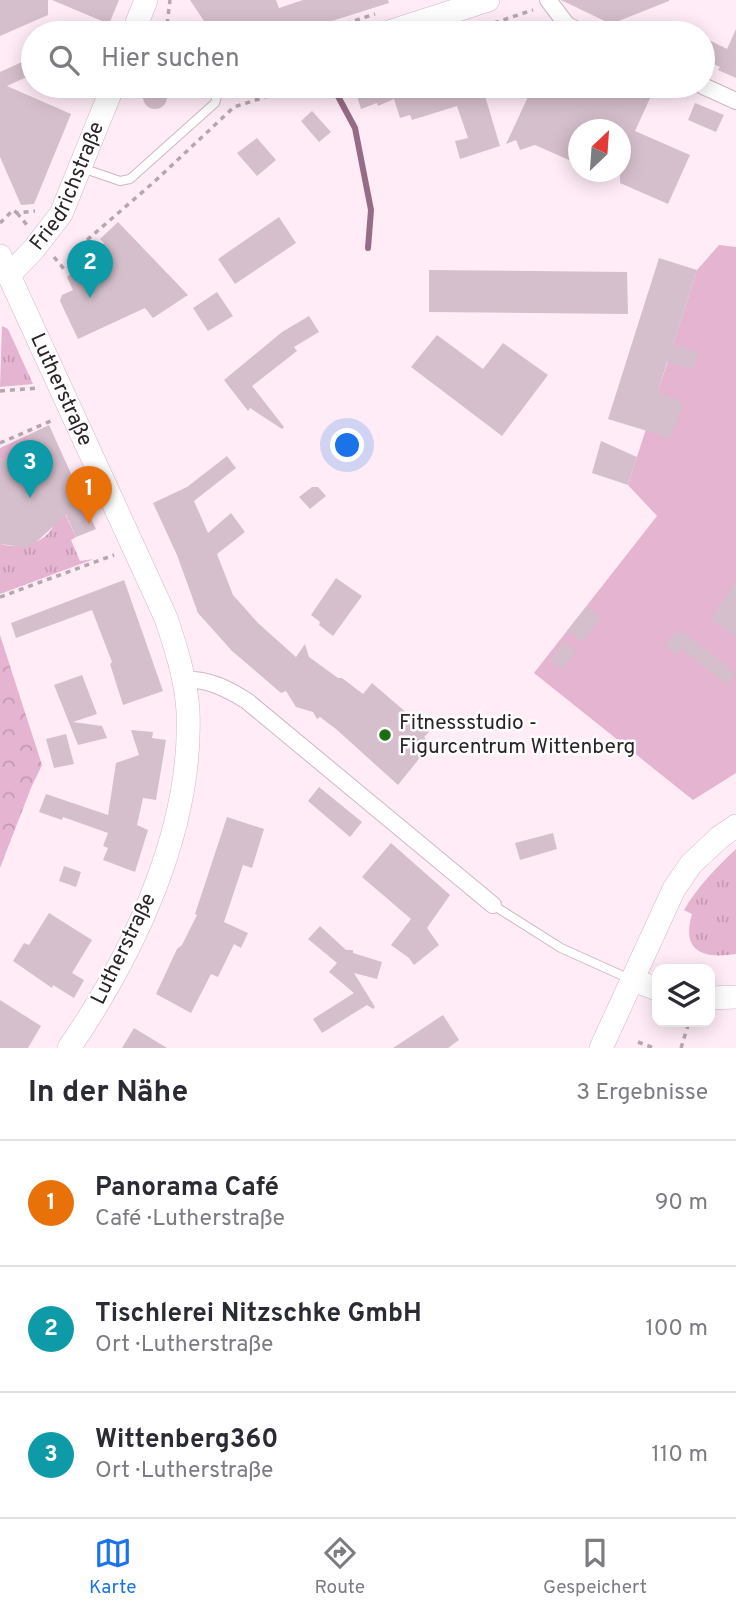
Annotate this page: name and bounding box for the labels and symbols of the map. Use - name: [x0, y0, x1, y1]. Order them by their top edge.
- street label: Friedrichstraße: [24, 118, 111, 256]
- north arrow: [568, 119, 631, 182]
- pin: 2: [67, 240, 113, 298]
- street label: Lutherstraße: [24, 329, 99, 450]
- your location: [330, 428, 364, 462]
- pin: 3: [7, 440, 53, 498]
- pin: 1: [66, 466, 112, 524]
- place label: Fitnessstudio - Figurcentrum Wittenberg: [399, 710, 635, 761]
- marker: Fitnessstudio - Figurcentrum Wittenberg: [377, 727, 393, 743]
- street label: Lutherstraße: [85, 889, 163, 1009]

